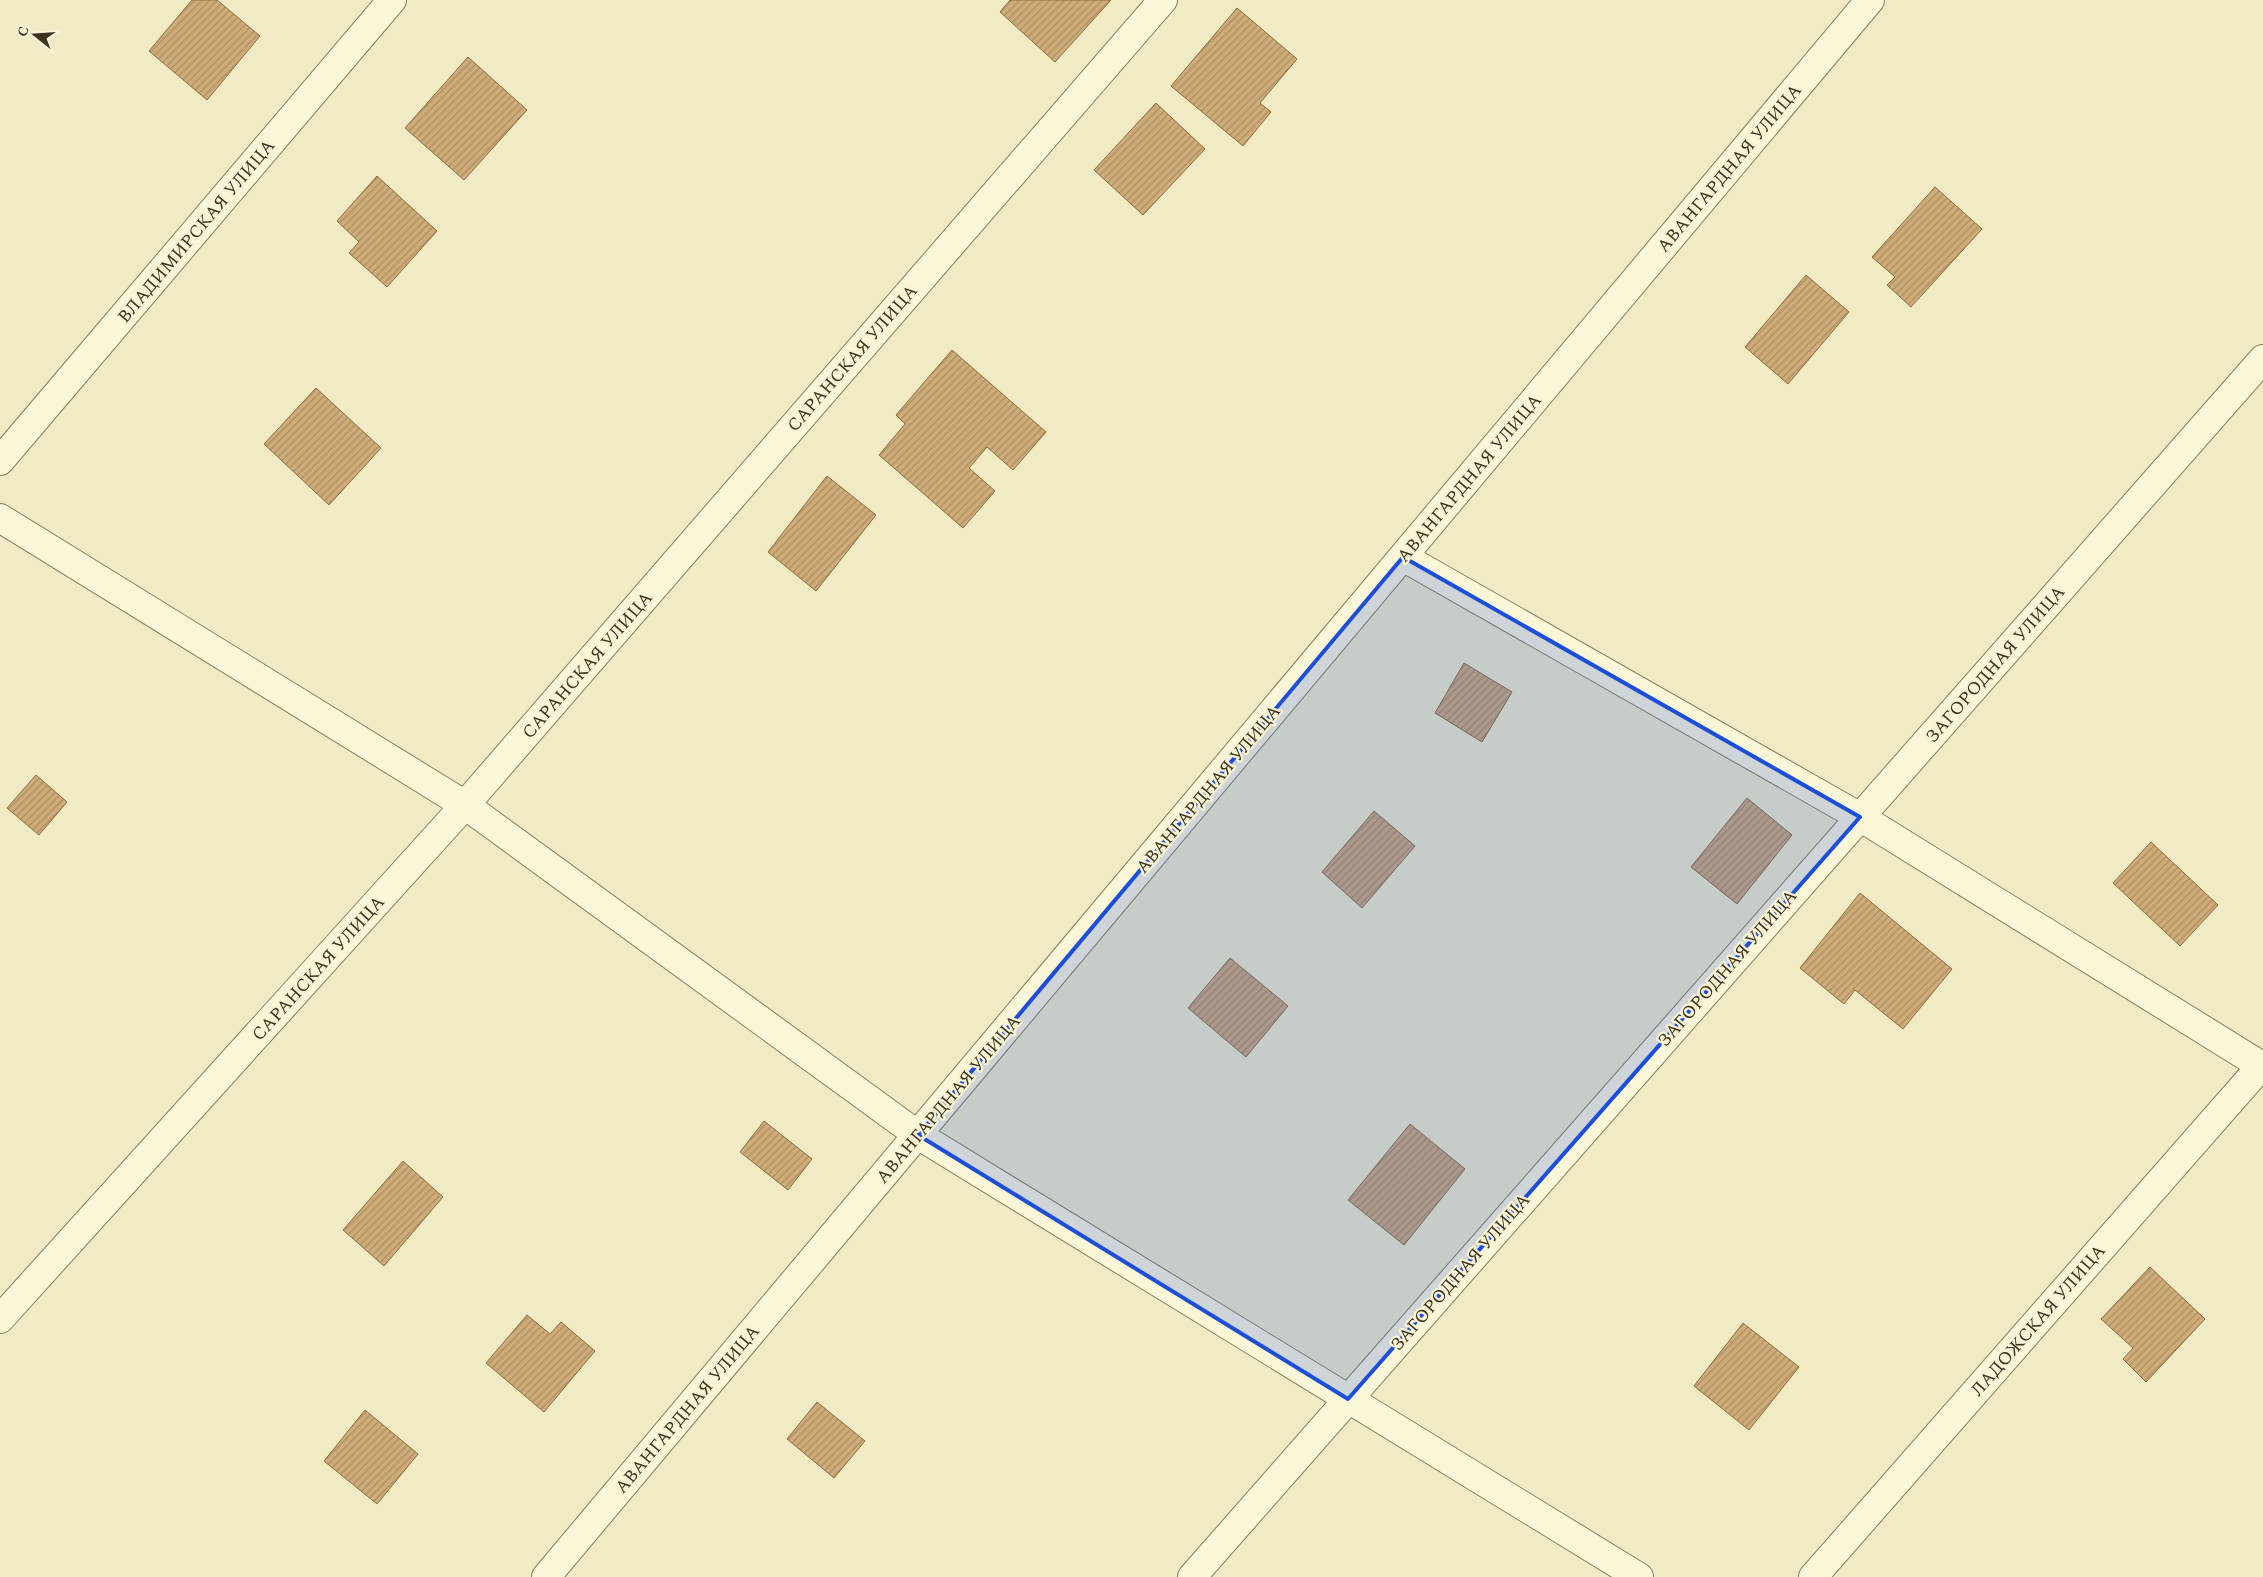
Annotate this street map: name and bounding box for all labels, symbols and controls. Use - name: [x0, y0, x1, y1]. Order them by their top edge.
- north arrow: [10, 10, 60, 60]
- text: С: [12, 24, 35, 39]
- street label: АВАНГАРДНАЯ УЛИЦА: [1651, 78, 1808, 259]
- street label: ВЛАДИМИРСКАЯ УЛИЦА: [111, 133, 282, 329]
- street label: САРАНСКАЯ УЛИЦА: [781, 279, 924, 438]
- street label: АВАНГАРДНАЯ УЛИЦА: [1391, 388, 1548, 569]
- street label: ЗАГОРОДНАЯ УЛИЦА: [1919, 580, 2072, 749]
- street label: САРАНСКАЯ УЛИЦА: [516, 586, 659, 745]
- street label: АВАНГАРДНАЯ УЛИЦА: [1130, 699, 1287, 880]
- street label: ЗАГОРОДНАЯ УЛИЦА: [1651, 884, 1804, 1053]
- street label: САРАНСКАЯ УЛИЦА: [245, 889, 391, 1047]
- street label: АВАНГАРДНАЯ УЛИЦА: [870, 1009, 1027, 1190]
- street label: ЗАГОРОДНАЯ УЛИЦА: [1384, 1188, 1537, 1357]
- street label: ЛАДОЖСКАЯ УЛИЦА: [1965, 1238, 2112, 1402]
- street label: АВАНГАРДНАЯ УЛИЦА: [609, 1319, 766, 1500]

